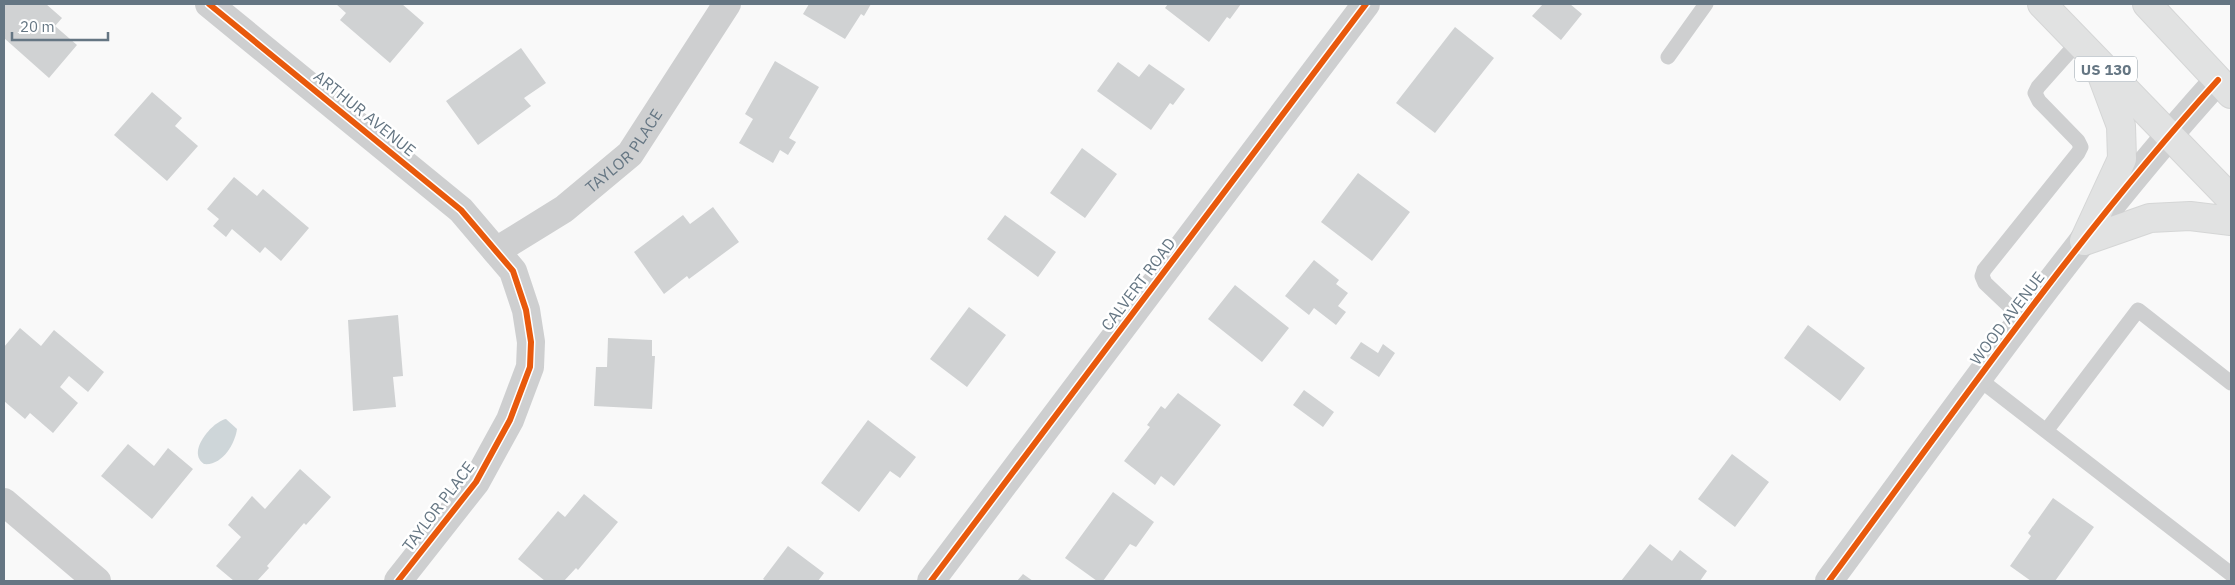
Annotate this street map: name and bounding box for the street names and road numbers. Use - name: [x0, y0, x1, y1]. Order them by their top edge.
- road number: US 130: [2075, 56, 2137, 82]
- street label: ARTHUR AVENUE: [310, 66, 420, 160]
- street label: TAYLOR PLACE: [581, 105, 667, 197]
- street label: CALVERT ROAD: [1097, 234, 1179, 334]
- street label: WOOD AVENUE: [1965, 267, 2049, 369]
- street label: TAYLOR PLACE: [398, 457, 478, 555]

